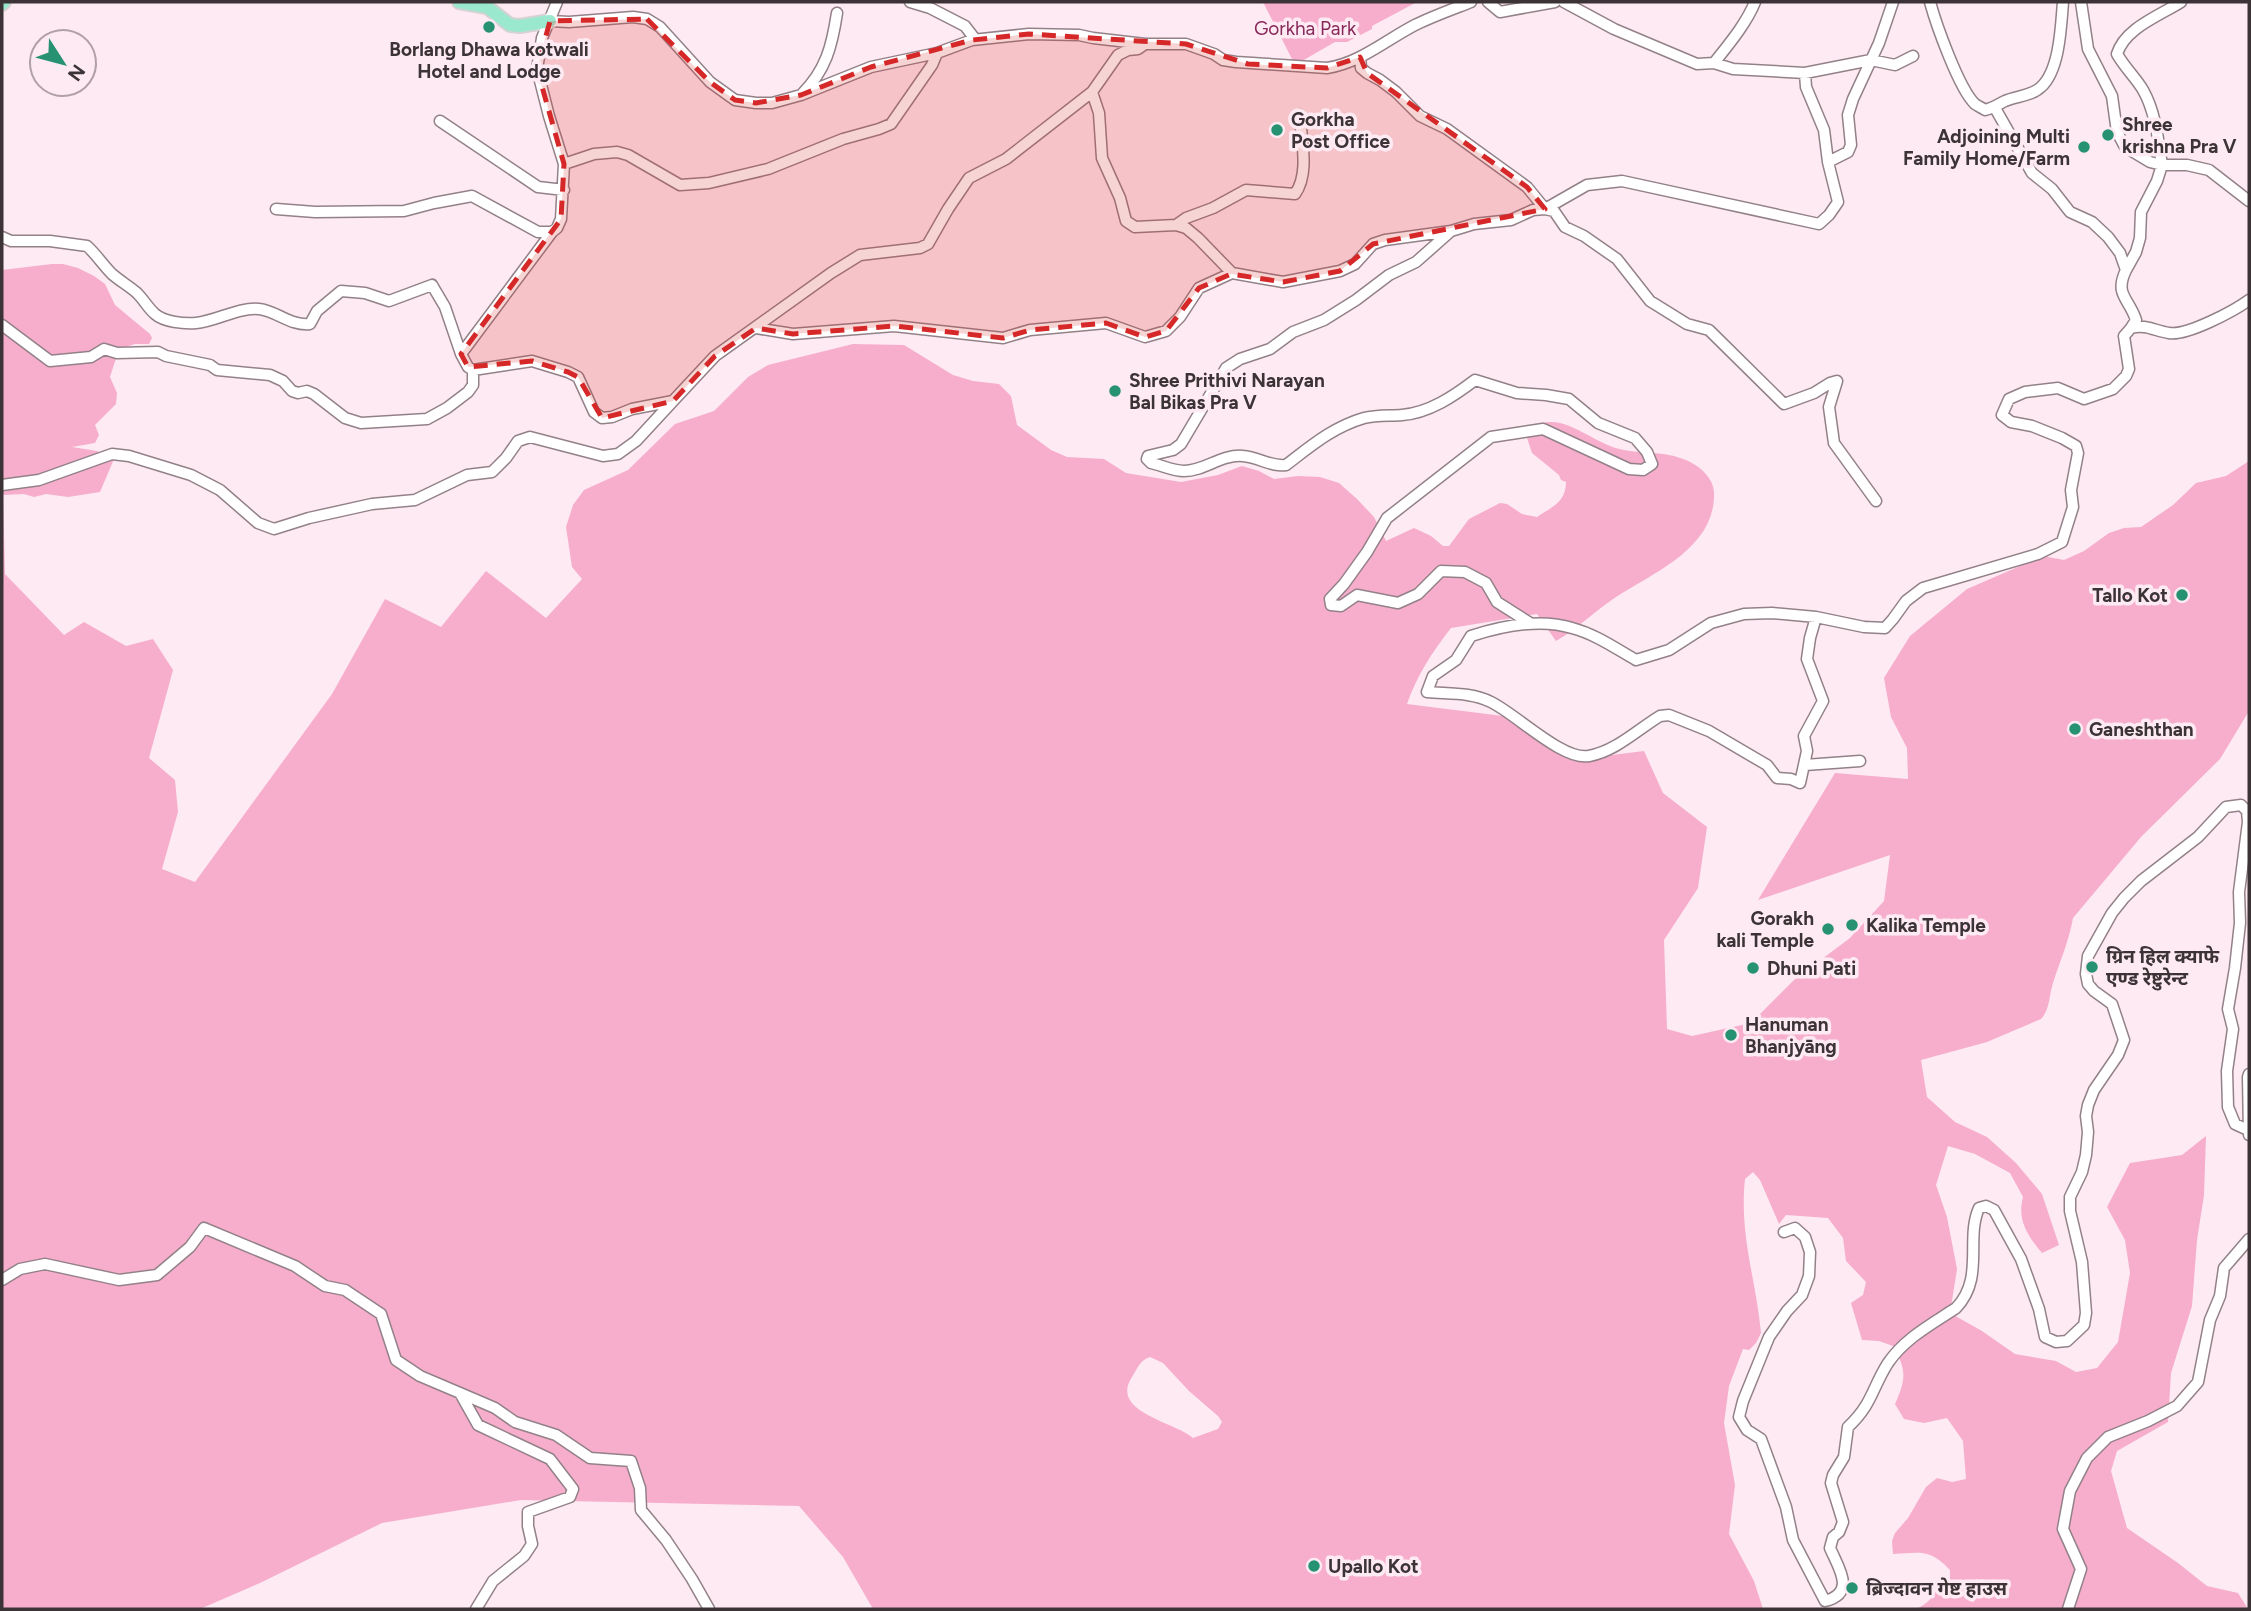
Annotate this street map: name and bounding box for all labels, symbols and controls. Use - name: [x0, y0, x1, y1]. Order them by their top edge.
- park label: Gorkha Park: [1254, 17, 1357, 40]
- marker: Borlang Dhawa kotwali Hotel and Lodge: [481, 19, 497, 35]
- north arrow: [28, 28, 98, 98]
- place label: Borlang Dhawa kotwali Hotel and Lodge: [389, 38, 589, 83]
- text: N: [63, 60, 90, 85]
- place label: Gorkha Post Office: [1291, 108, 1391, 153]
- place label: Shree krishna Pra V: [2122, 113, 2237, 158]
- marker: Gorkha Post Office: [1269, 122, 1285, 138]
- place label: Adjoining Multi Family Home/Farm: [1903, 125, 2070, 170]
- marker: Shree krishna Pra V: [2100, 127, 2116, 143]
- marker: Adjoining Multi Family Home/Farm: [2076, 139, 2092, 155]
- place label: Shree Prithivi Narayan Bal Bikas Pra V: [1129, 369, 1325, 414]
- marker: Shree Prithivi Narayan Bal Bikas Pra V: [1107, 383, 1123, 399]
- place label: Tallo Kot: [2092, 584, 2168, 607]
- marker: Tallo Kot: [2174, 587, 2190, 603]
- place label: Ganeshthan: [2089, 718, 2194, 741]
- marker: Ganeshthan: [2067, 721, 2083, 737]
- place label: Gorakh kali Temple: [1716, 907, 1814, 952]
- place label: Kalika Temple: [1866, 914, 1986, 937]
- marker: Kalika Temple: [1844, 917, 1860, 933]
- marker: Gorakh kali Temple: [1820, 921, 1836, 937]
- place label: ग्रिन हिल क्याफे एण्ड रेष्टुरेन्ट: [2106, 945, 2220, 991]
- place label: Dhuni Pati: [1767, 957, 1856, 980]
- marker: ग्रिन हिल क्याफे एण्ड रेष्टुरेन्ट: [2084, 959, 2100, 975]
- marker: Dhuni Pati: [1745, 960, 1761, 976]
- place label: Hanuman Bhanjyāng: [1745, 1013, 1837, 1058]
- marker: Hanuman Bhanjyāng: [1723, 1027, 1739, 1043]
- place label: Upallo Kot: [1328, 1555, 1419, 1578]
- marker: Upallo Kot: [1306, 1558, 1322, 1574]
- place label: ब्रिज्दावन गेष्ट हाउस: [1866, 1577, 2008, 1600]
- marker: ब्रिज्दावन गेष्ट हाउस: [1844, 1580, 1860, 1596]

